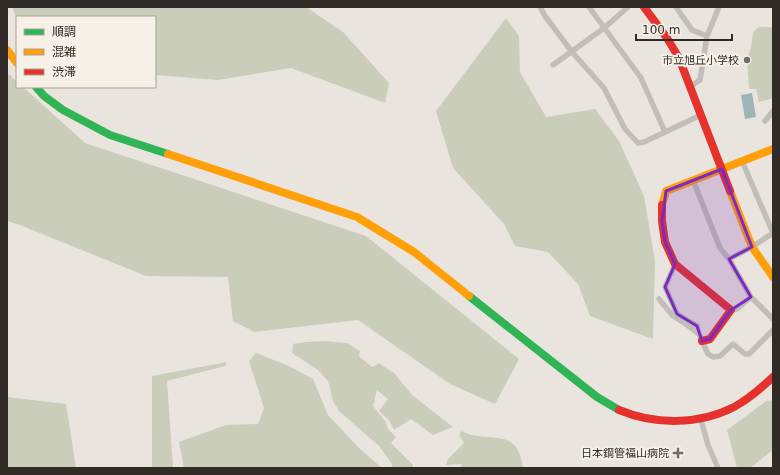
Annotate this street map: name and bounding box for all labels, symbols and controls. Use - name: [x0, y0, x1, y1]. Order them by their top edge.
- legend: [16, 16, 156, 88]
- scale bar: [636, 16, 732, 42]
- text: 100 m: [642, 23, 680, 37]
- text: 順調: [52, 25, 76, 39]
- text: 混雑: [52, 45, 76, 59]
- place label: 市立旭丘小学校: [662, 54, 739, 67]
- marker: 市立旭丘小学校: [742, 55, 752, 65]
- text: 渋滞: [52, 65, 76, 79]
- place label: 日本鋼管福山病院: [581, 447, 669, 460]
- marker: 日本鋼管福山病院: [672, 447, 684, 459]

